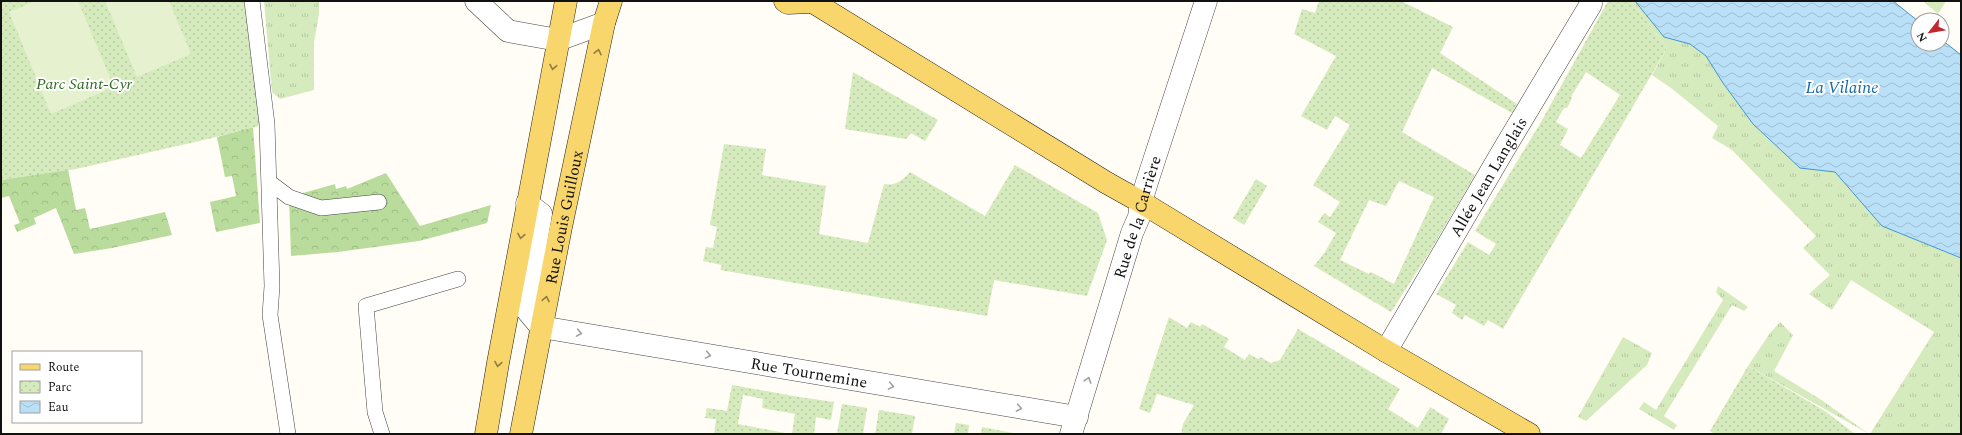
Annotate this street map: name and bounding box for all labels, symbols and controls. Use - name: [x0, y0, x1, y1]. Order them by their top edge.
- north arrow: [1910, 12, 1950, 52]
- text: N: [1912, 29, 1931, 45]
- one-way arrow: [593, 49, 601, 55]
- one-way arrow: [549, 64, 558, 70]
- park label: Parc Saint-Cyr: [36, 72, 133, 96]
- water label: La Vilaine: [1805, 75, 1879, 101]
- street label: Allée Jean Langlais: [1444, 112, 1534, 242]
- street label: Rue Louis Guilloux: [539, 148, 590, 286]
- street label: Rue de la Carrière: [1108, 153, 1168, 282]
- one-way arrow: [518, 233, 526, 239]
- one-way arrow: [542, 296, 550, 302]
- one-way arrow: [576, 328, 583, 337]
- one-way arrow: [704, 350, 711, 359]
- legend: [12, 351, 142, 423]
- street label: Rue Tournemine: [749, 351, 869, 395]
- text: Route: [48, 358, 79, 377]
- one-way arrow: [494, 361, 503, 367]
- one-way arrow: [1083, 377, 1092, 384]
- text: Parc: [48, 378, 72, 397]
- one-way arrow: [888, 381, 894, 390]
- text: Eau: [48, 398, 69, 417]
- one-way arrow: [1016, 403, 1022, 411]

